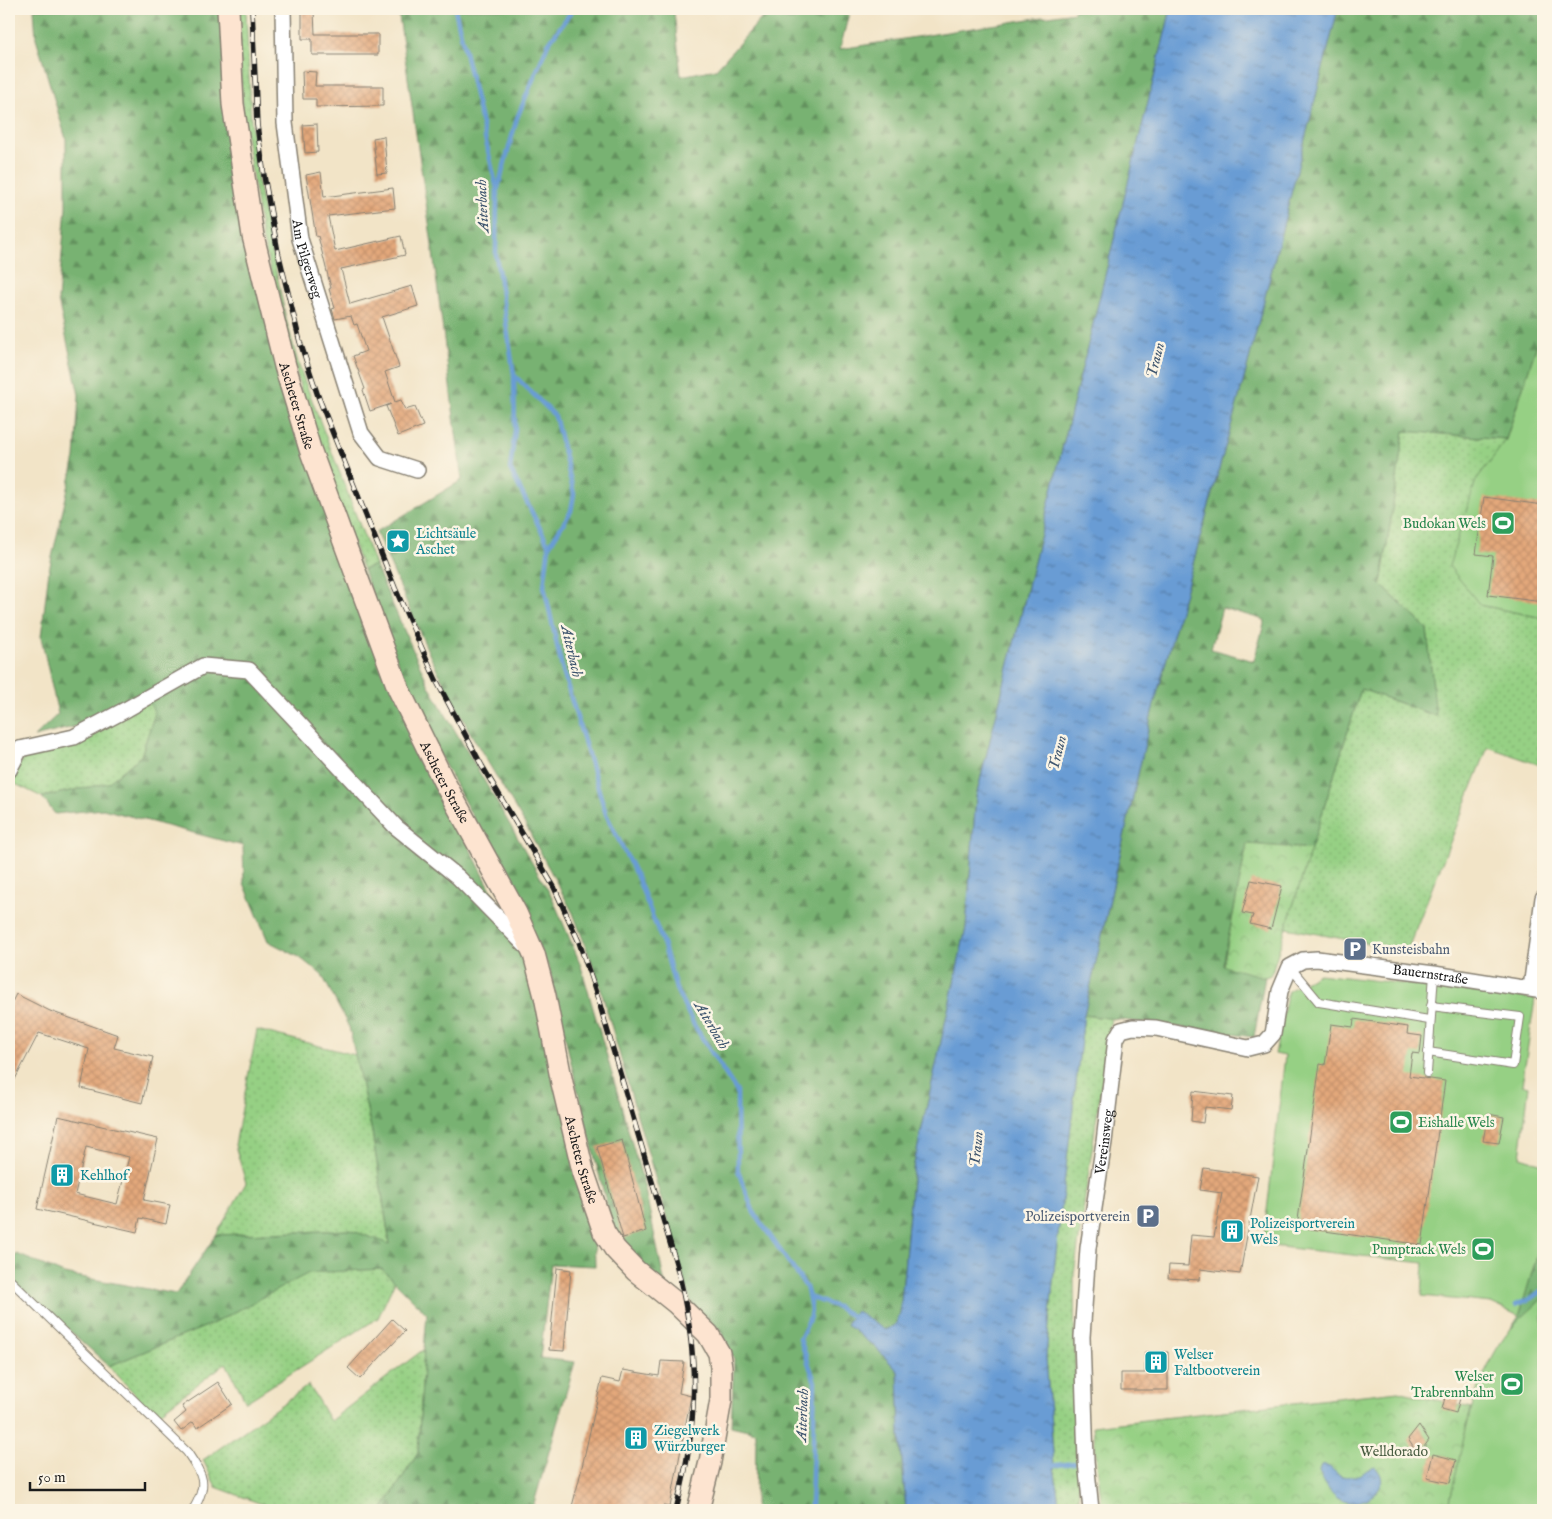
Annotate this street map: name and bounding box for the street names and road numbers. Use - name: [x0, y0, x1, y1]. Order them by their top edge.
- street label: Am Pilgerweg: [287, 217, 326, 301]
- street label: Ascheter Straße: [274, 359, 318, 452]
- street label: Ascheter Straße: [415, 737, 473, 827]
- street label: Bauernstraße: [1391, 961, 1470, 989]
- street label: Vereinsweg: [1091, 1108, 1118, 1177]
- street label: Ascheter Straße: [560, 1113, 602, 1207]

